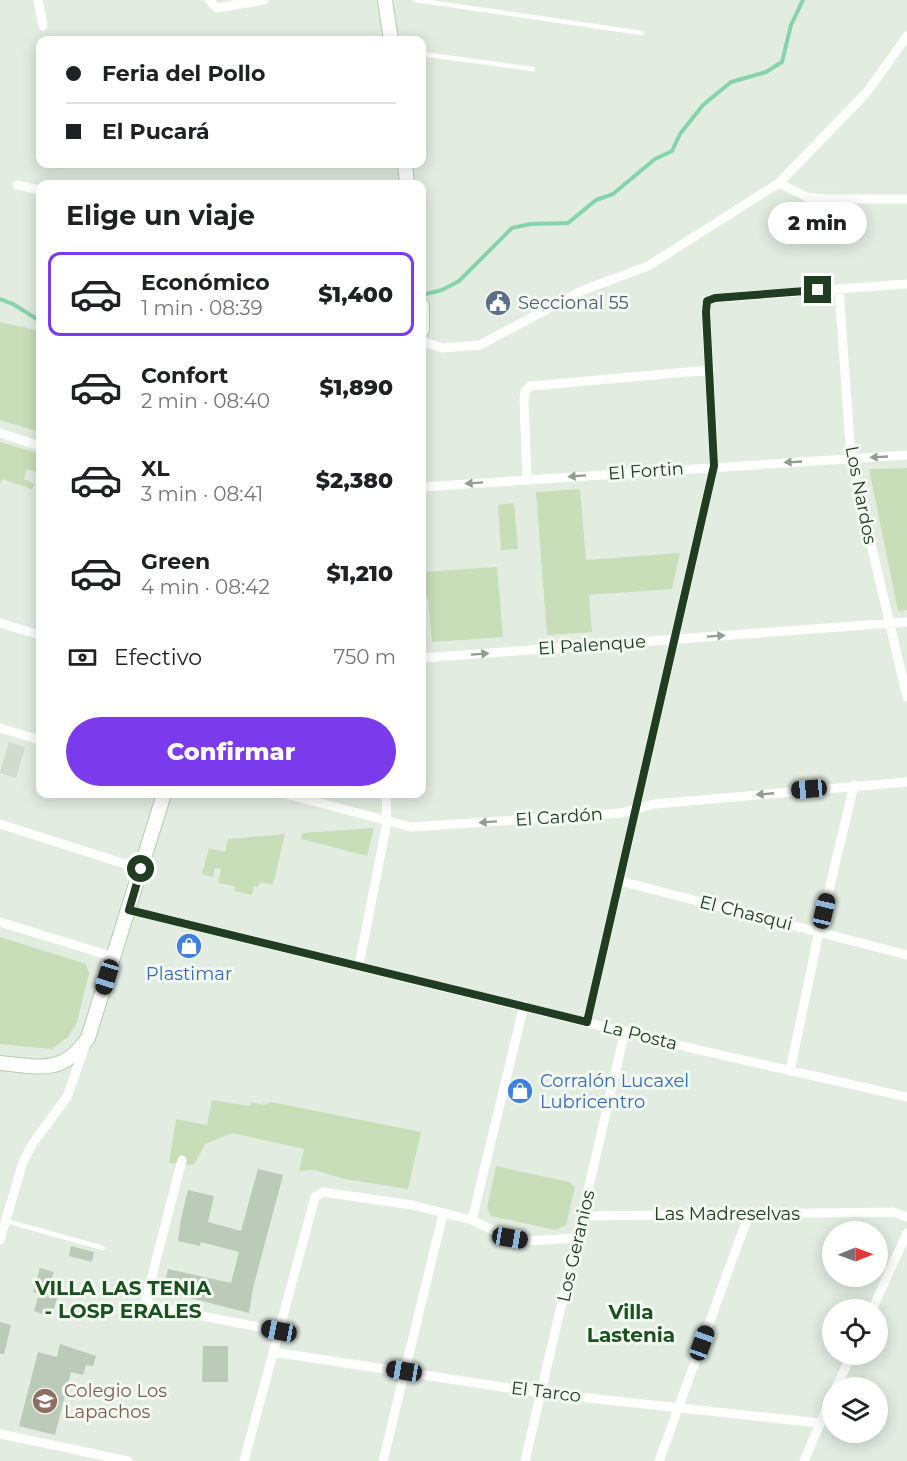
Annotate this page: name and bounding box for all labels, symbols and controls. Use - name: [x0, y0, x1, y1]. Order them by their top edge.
- text: Feria del Pollo: [102, 60, 265, 87]
- text: El Pucará: [102, 118, 210, 145]
- text: Elige un viaje: [66, 199, 255, 232]
- callout: 2 min: [768, 203, 868, 245]
- text: 2 min: [788, 211, 847, 235]
- icon: car: [69, 267, 123, 321]
- text: Económico: [141, 269, 270, 296]
- route end: [804, 276, 831, 303]
- text: $1,400: [318, 281, 393, 308]
- public building icon: Seccional 55: [483, 288, 513, 318]
- place label: Seccional 55: [518, 292, 629, 314]
- text: 1 min · 08:39: [141, 296, 263, 320]
- icon: car: [69, 360, 123, 414]
- text: Confort: [141, 362, 228, 389]
- text: $1,890: [320, 374, 393, 401]
- text: 2 min · 08:40: [141, 389, 270, 413]
- street label: Los Nardos: [841, 444, 881, 546]
- one-way arrow: [870, 452, 889, 462]
- icon: car: [69, 453, 123, 507]
- text: XL: [141, 455, 170, 482]
- street label: El Fortin: [607, 457, 685, 485]
- one-way arrow: [783, 457, 802, 466]
- text: $2,380: [316, 467, 393, 494]
- one-way arrow: [568, 471, 587, 481]
- one-way arrow: [465, 478, 484, 488]
- text: 3 min · 08:41: [141, 482, 263, 506]
- icon: car: [69, 546, 123, 600]
- text: Green: [141, 548, 210, 575]
- text: $1,210: [326, 560, 393, 587]
- text: 4 min · 08:42: [141, 575, 270, 599]
- street label: El Palenque: [537, 630, 647, 660]
- one-way arrow: [707, 631, 726, 640]
- icon: cash: [66, 641, 99, 674]
- text: Efectivo: [114, 644, 202, 671]
- text: 750 m: [334, 645, 396, 669]
- one-way arrow: [470, 649, 489, 658]
- button: Confirmar: [66, 717, 396, 786]
- car: [790, 778, 828, 800]
- one-way arrow: [755, 789, 774, 799]
- street label: El Cardón: [515, 803, 603, 831]
- one-way arrow: [478, 817, 497, 827]
- route start: [127, 855, 154, 882]
- street label: El Chasqui: [697, 891, 795, 935]
- car: [811, 891, 837, 931]
- shop icon: Plastimar: [174, 931, 204, 961]
- car: [93, 957, 121, 997]
- place label: Plastimar: [146, 963, 232, 985]
- street label: La Posta: [600, 1015, 680, 1055]
- place label: Corralón Lucaxel Lubricentro: [540, 1070, 689, 1113]
- shop icon: Corralón Lucaxel Lubricentro: [505, 1076, 535, 1106]
- street label: Los Geranios: [552, 1188, 600, 1304]
- street label: Las Madreselvas: [654, 1203, 800, 1225]
- north arrow: [822, 1221, 888, 1287]
- map controls: [822, 1221, 888, 1443]
- car: [491, 1226, 529, 1250]
- district label: VILLA LAS TENIA - LOSP ERALES: [34, 1276, 212, 1323]
- button: locate: [822, 1299, 888, 1365]
- district label: Villa Lastenia: [587, 1300, 675, 1347]
- car: [260, 1319, 298, 1343]
- car: [687, 1323, 717, 1363]
- car: [385, 1359, 423, 1383]
- street label: El Tarco: [510, 1377, 582, 1407]
- button: layers: [822, 1377, 888, 1443]
- place label: Colegio Los Lapachos: [64, 1380, 167, 1423]
- school or university icon: Colegio Los Lapachos: [30, 1386, 60, 1416]

